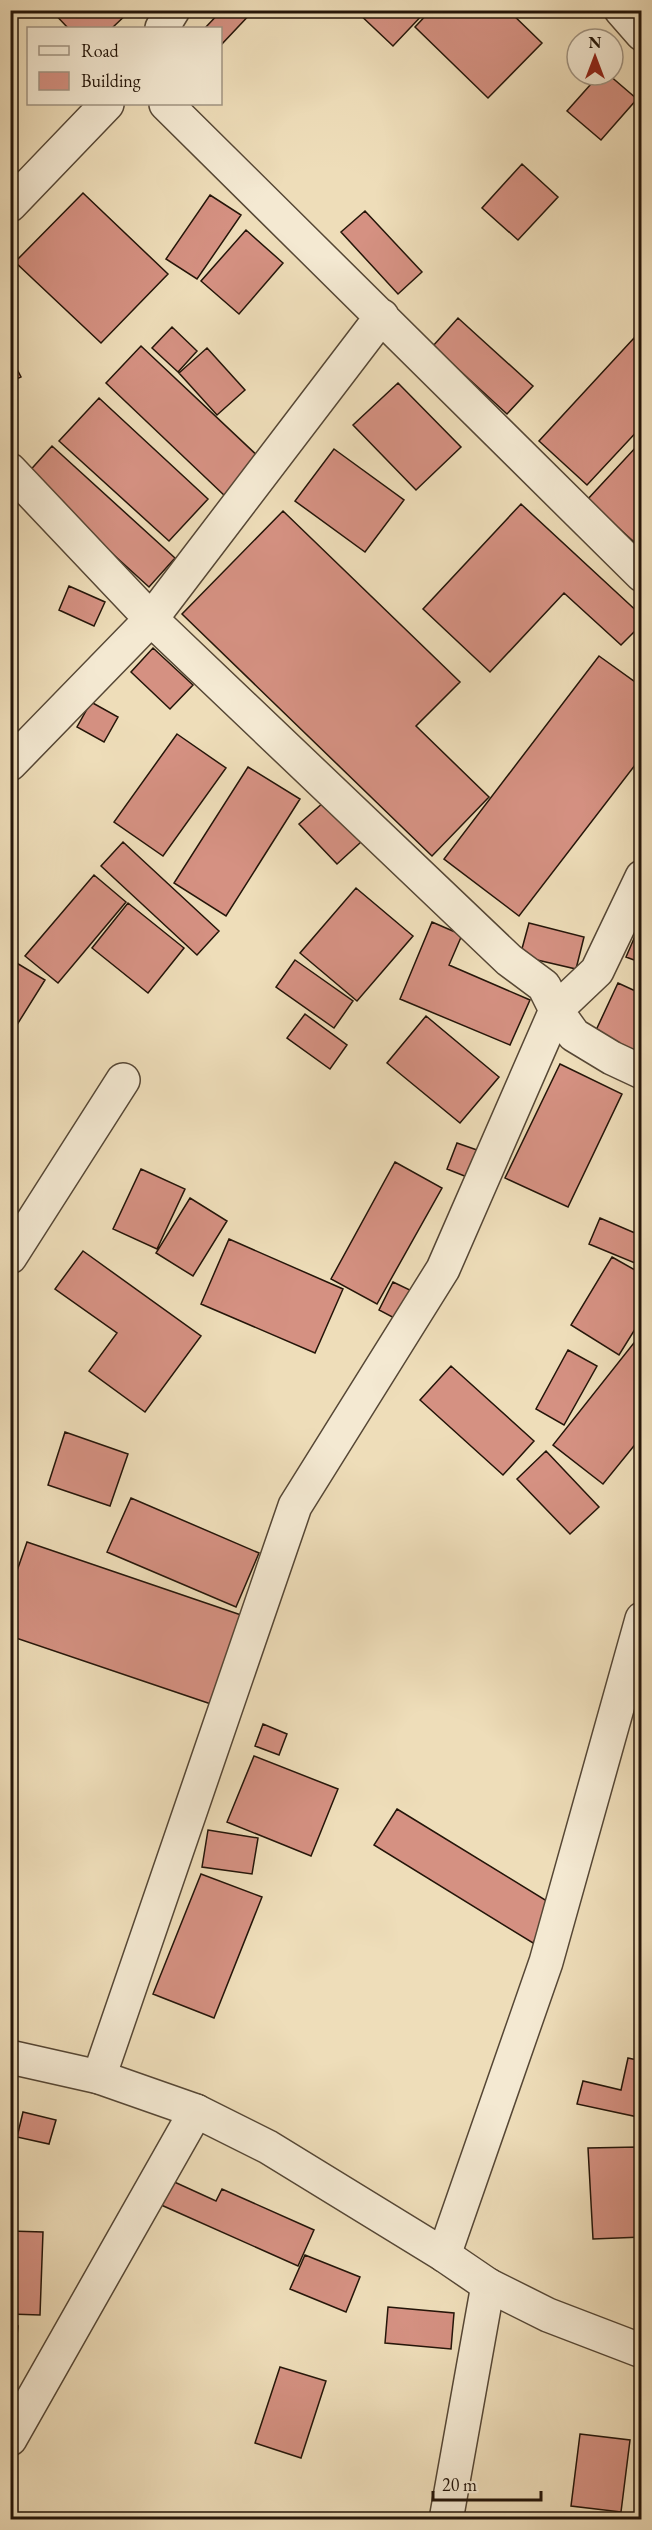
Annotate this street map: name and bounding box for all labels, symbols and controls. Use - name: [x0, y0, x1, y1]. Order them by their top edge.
- legend: [27, 27, 222, 105]
- north arrow: [565, 27, 625, 87]
- text: N: [589, 32, 602, 53]
- text: Road: [81, 39, 120, 62]
- text: Building: [81, 69, 141, 92]
- scale bar: [433, 2464, 541, 2502]
- text: 20 m: [442, 2473, 477, 2496]

